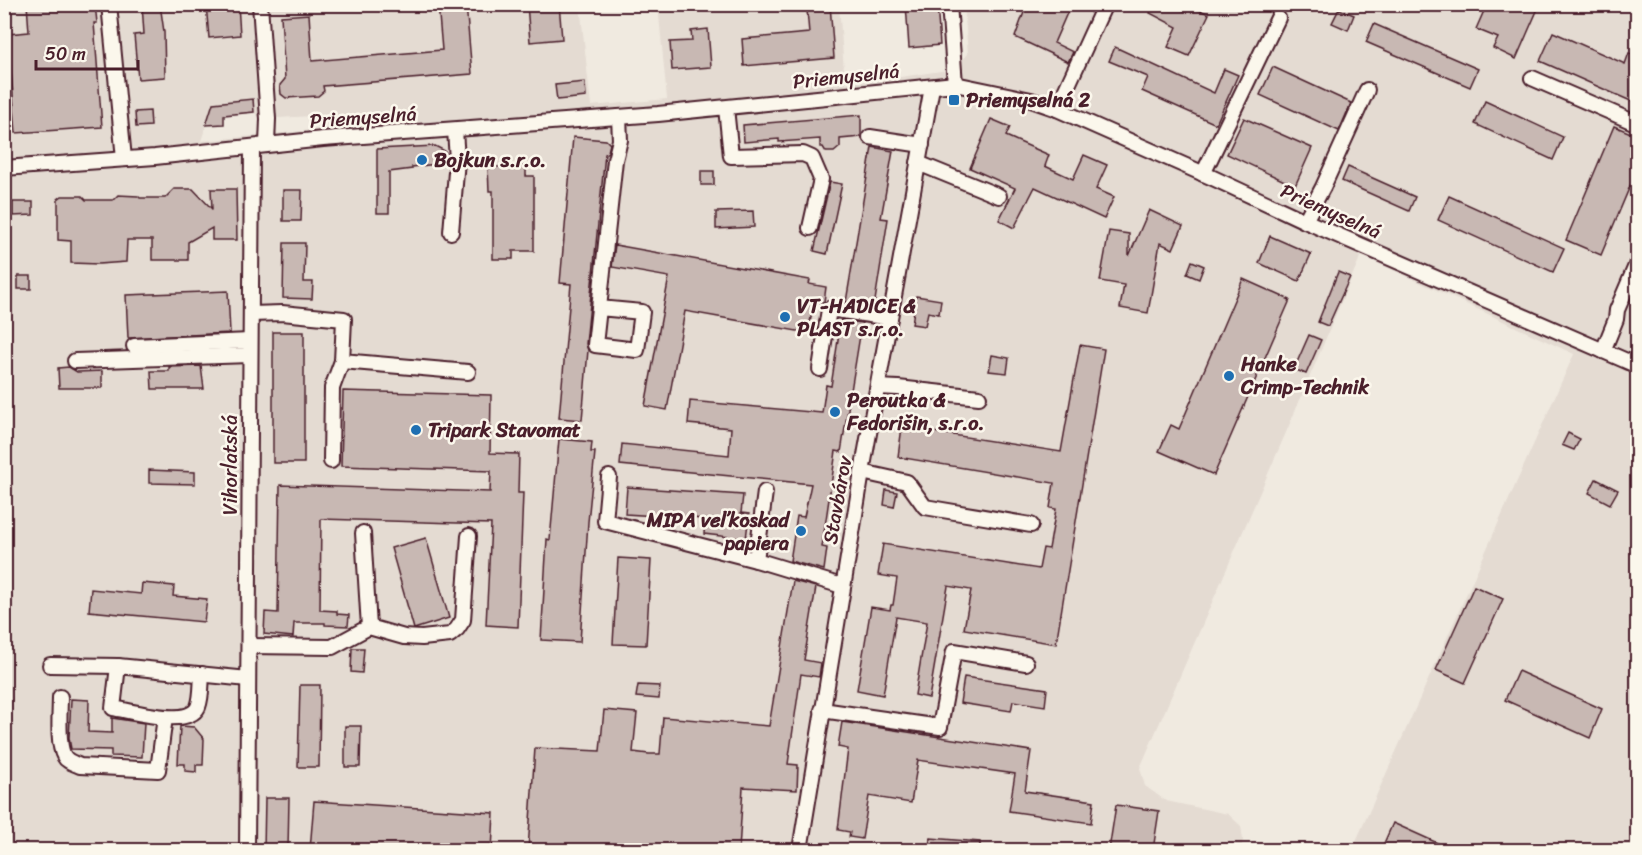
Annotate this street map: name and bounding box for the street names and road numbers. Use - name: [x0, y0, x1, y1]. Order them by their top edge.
- street label: Priemyselná: [791, 53, 901, 100]
- street label: Priemyselná: [308, 96, 418, 139]
- street label: Priemyselná: [1275, 174, 1387, 249]
- street label: Vihorlatská: [213, 415, 248, 515]
- street label: Stavbárov: [813, 453, 863, 547]

